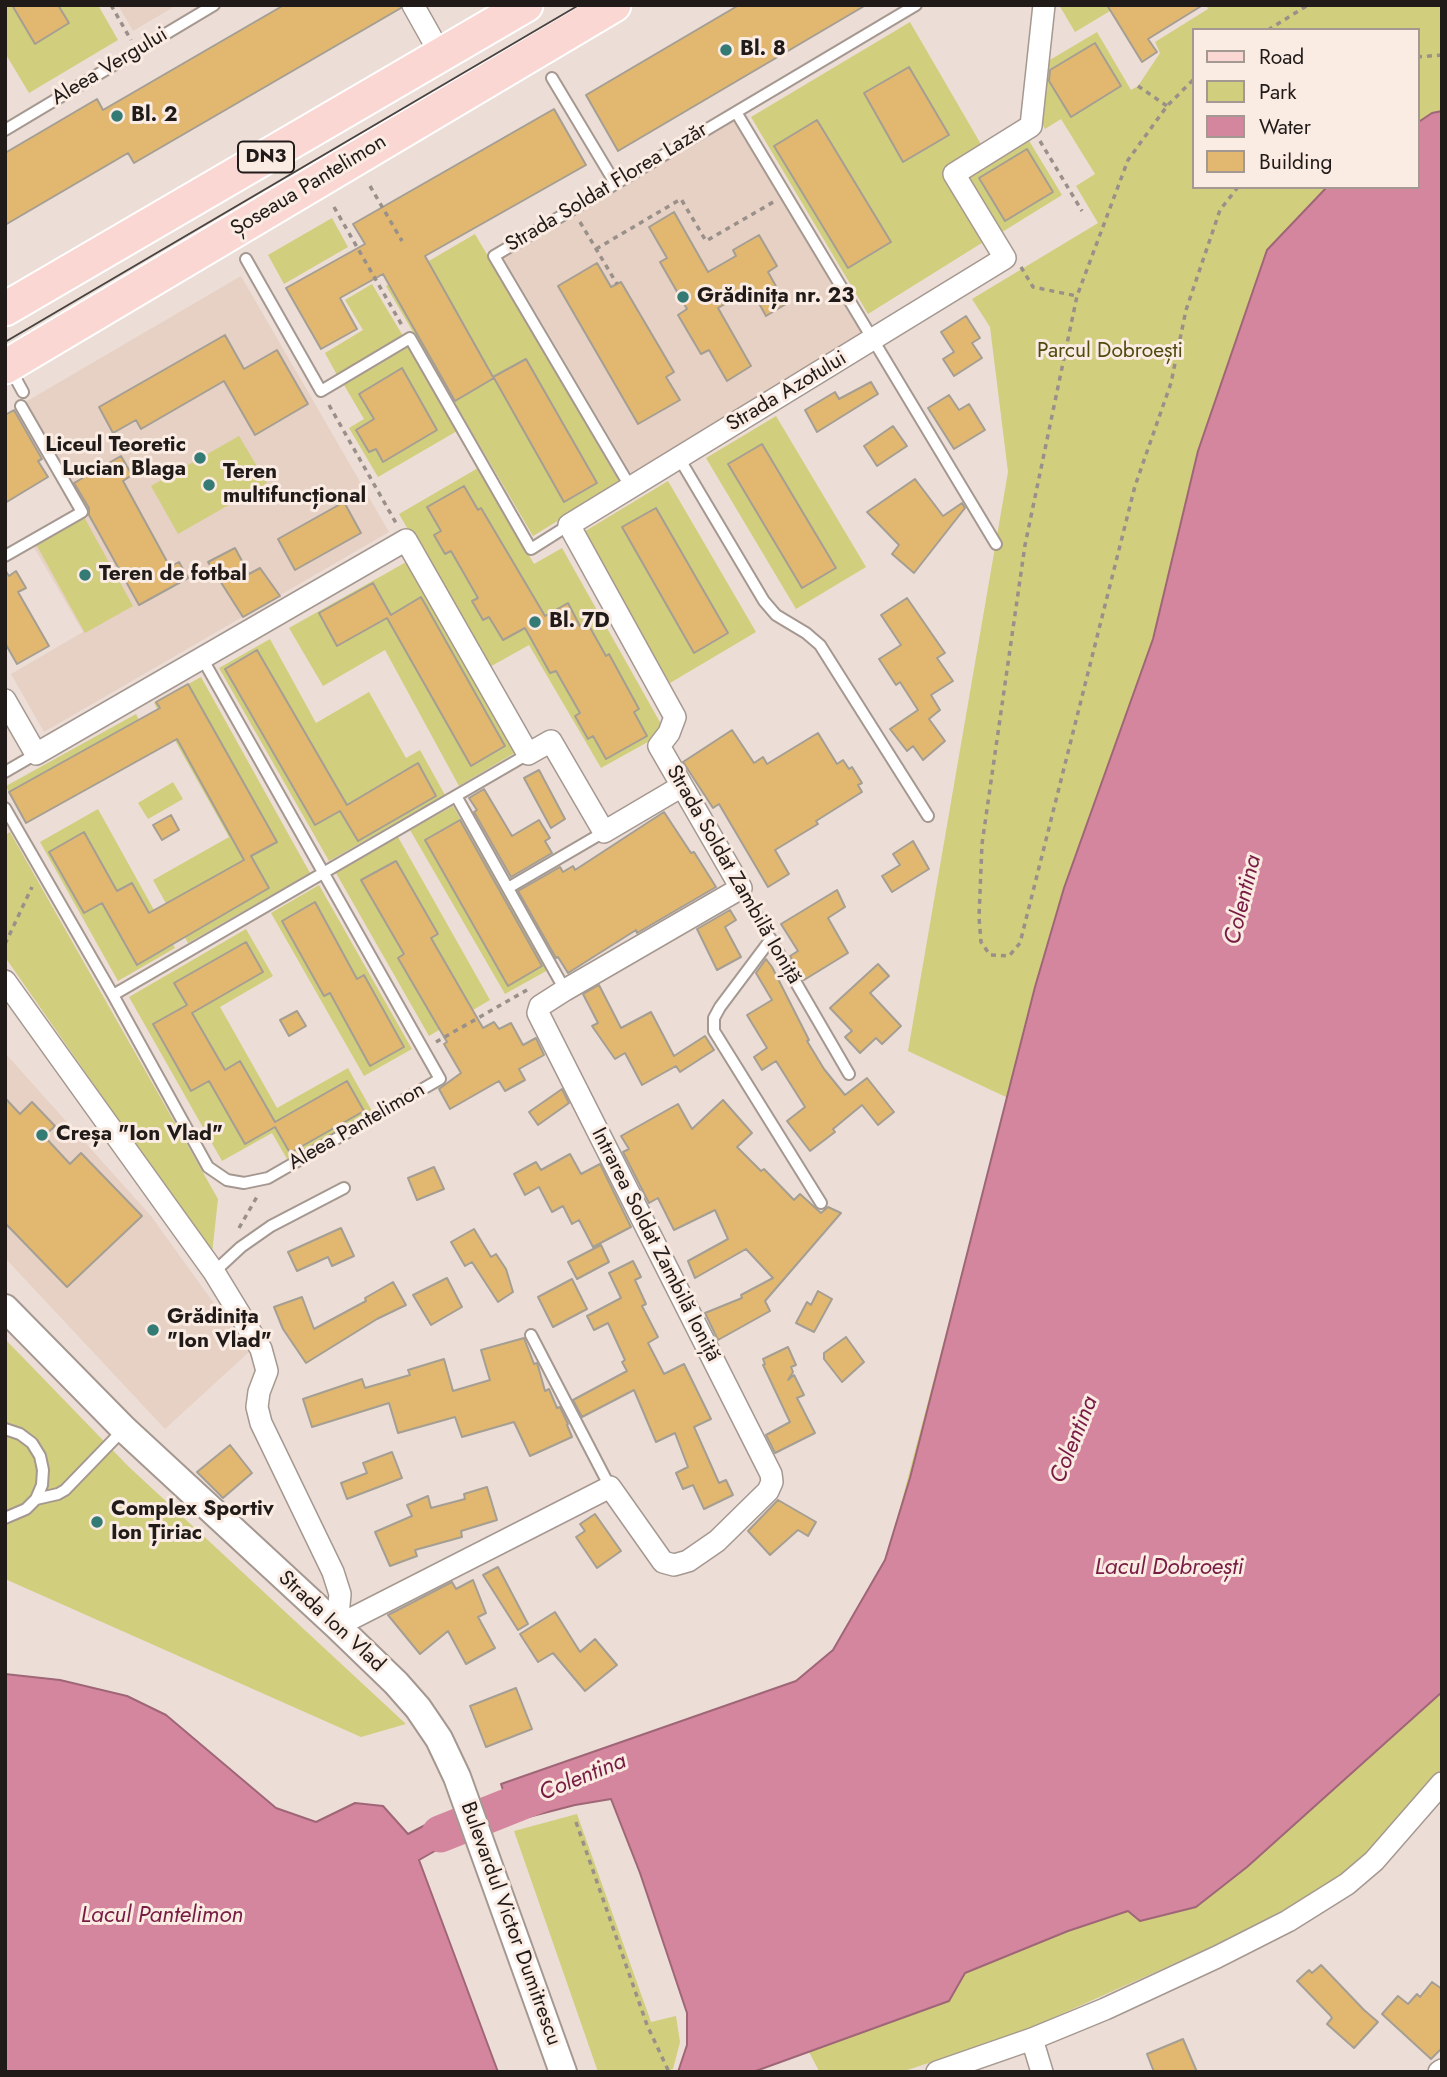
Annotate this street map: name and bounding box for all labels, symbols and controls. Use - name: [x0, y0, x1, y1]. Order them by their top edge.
- street label: Aleea Vergului: [47, 22, 173, 112]
- legend: [1192, 28, 1419, 189]
- place label: Bl. 8: [740, 37, 786, 63]
- marker: Bl. 8: [718, 42, 734, 58]
- text: Road: [1259, 42, 1304, 72]
- text: Park: [1259, 77, 1296, 107]
- place label: Bl. 2: [131, 103, 177, 129]
- marker: Bl. 2: [109, 108, 125, 124]
- text: Water: [1259, 112, 1311, 142]
- street label: Strada Soldat Florea Lazăr: [502, 118, 712, 258]
- street label: Șoseaua Pantelimon: [227, 130, 391, 242]
- road number: DN3: [238, 141, 294, 172]
- text: Building: [1259, 147, 1332, 177]
- place label: Grădinița nr. 23: [697, 284, 854, 310]
- marker: Grădinița nr. 23: [675, 289, 691, 305]
- park label: Parcul Dobroești: [1037, 339, 1183, 365]
- street label: Strada Azotului: [723, 346, 851, 438]
- place label: Liceul Teoretic Lucian Blaga: [45, 433, 186, 483]
- marker: Liceul Teoretic Lucian Blaga: [192, 450, 208, 466]
- place label: Teren multifuncțional: [223, 460, 366, 510]
- marker: Teren multifuncțional: [201, 477, 217, 493]
- place label: Teren de fotbal: [99, 562, 247, 588]
- marker: Teren de fotbal: [77, 567, 93, 583]
- place label: Bl. 7D: [549, 609, 610, 635]
- marker: Bl. 7D: [527, 614, 543, 630]
- street label: Strada Soldat Zambilă Ioniță: [660, 761, 806, 989]
- water label: Colentina: [1220, 852, 1268, 948]
- street label: Aleea Pantelimon: [284, 1078, 430, 1176]
- place label: Creșa "Ion Vlad": [56, 1122, 223, 1148]
- street label: Intrarea Soldat Zambilă Ioniță: [585, 1124, 725, 1366]
- marker: Creșa "Ion Vlad": [34, 1127, 50, 1143]
- place label: Grădinița "Ion Vlad": [167, 1305, 272, 1355]
- marker: Grădinița "Ion Vlad": [145, 1322, 161, 1338]
- water label: Colentina: [1045, 1392, 1105, 1488]
- place label: Complex Sportiv Ion Țiriac: [111, 1497, 274, 1547]
- marker: Complex Sportiv Ion Țiriac: [89, 1514, 105, 1530]
- water label: Lacul Dobroești: [1095, 1554, 1243, 1582]
- street label: Strada Ion Vlad: [272, 1566, 390, 1678]
- water label: Colentina: [535, 1748, 631, 1808]
- street label: Bulevardul Victor Dumitrescu: [454, 1799, 566, 2049]
- water label: Lacul Pantelimon: [81, 1902, 243, 1930]

